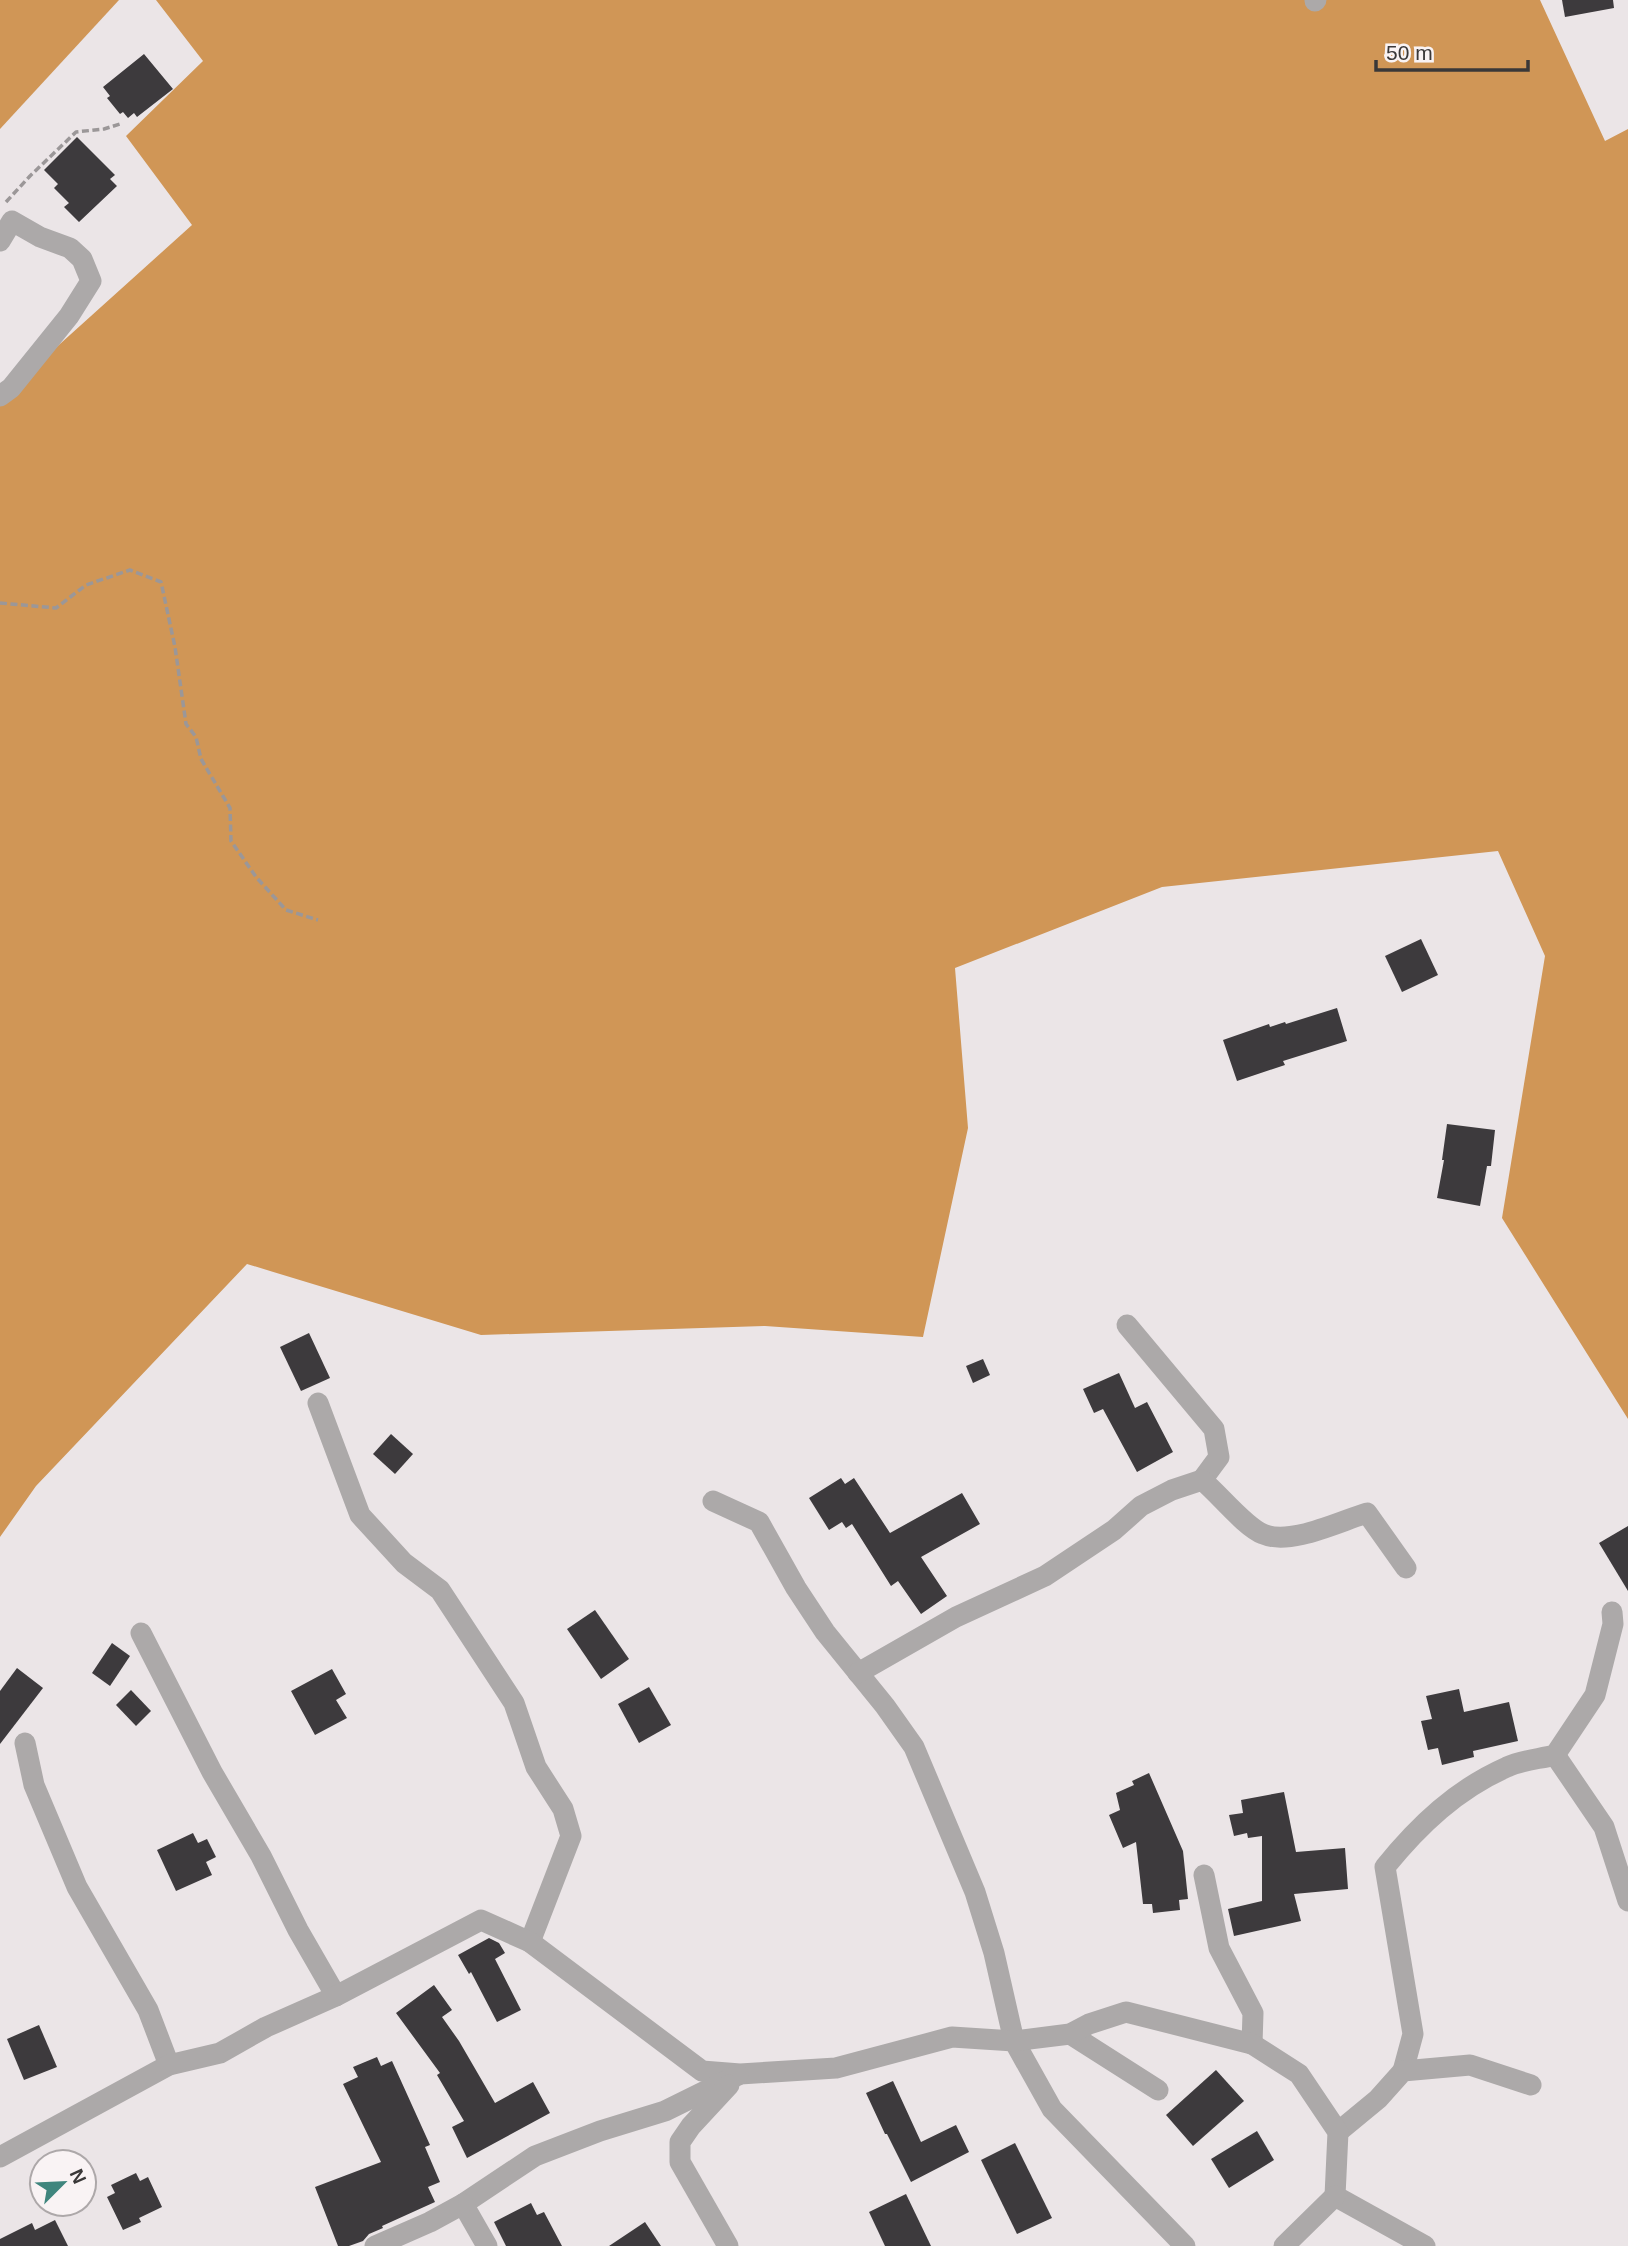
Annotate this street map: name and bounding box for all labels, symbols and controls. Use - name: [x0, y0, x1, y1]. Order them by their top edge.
- scale bar: [1376, 28, 1528, 72]
- text: 50 m: [1386, 41, 1433, 64]
- north arrow: [28, 2148, 98, 2218]
- text: N: [66, 2166, 90, 2187]

